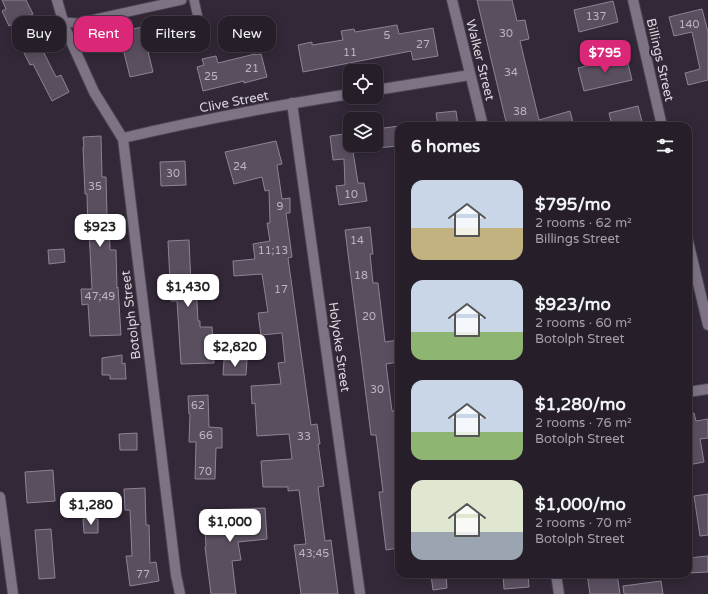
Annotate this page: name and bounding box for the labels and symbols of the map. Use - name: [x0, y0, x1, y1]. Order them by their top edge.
- house number: 137: [586, 10, 606, 23]
- street label: Billings Street: [643, 17, 677, 103]
- street label: Walker Street: [462, 18, 498, 102]
- house number: 140: [679, 18, 699, 31]
- house number: 30: [499, 27, 513, 40]
- house number: 5: [384, 29, 391, 42]
- house number: 27: [416, 38, 430, 51]
- pin: $795: [581, 40, 629, 74]
- house number: 11: [343, 46, 357, 59]
- house number: 21: [245, 62, 259, 75]
- house number: 34: [504, 66, 518, 79]
- house number: 25: [204, 70, 218, 83]
- street label: Clive Street: [198, 87, 270, 117]
- house number: 38: [513, 105, 527, 118]
- house number: 24: [233, 160, 247, 173]
- house number: 30: [166, 167, 180, 180]
- house number: 35: [88, 180, 102, 193]
- house number: 10: [344, 188, 358, 201]
- house number: 9: [277, 200, 284, 213]
- pin: $923: [76, 214, 124, 248]
- house number: 14: [350, 234, 364, 247]
- house number: 11;13: [258, 244, 288, 257]
- house number: 18: [354, 269, 368, 282]
- street label: Botolph Street: [118, 270, 144, 360]
- pin: $1,430: [155, 274, 221, 308]
- house number: 17: [274, 283, 288, 296]
- house number: 47;49: [85, 290, 115, 303]
- street label: Holyoke Street: [325, 301, 353, 393]
- house number: 20: [362, 310, 376, 323]
- pin: $2,820: [202, 334, 268, 368]
- house number: 30: [370, 383, 384, 396]
- house number: 62: [191, 399, 205, 412]
- house number: 66: [199, 429, 213, 442]
- house number: 33: [297, 430, 311, 443]
- house number: 70: [198, 465, 212, 478]
- pin: $1,280: [58, 492, 124, 526]
- pin: $1,000: [197, 509, 263, 543]
- house number: 43;45: [299, 547, 329, 560]
- house number: 77: [136, 568, 150, 581]

